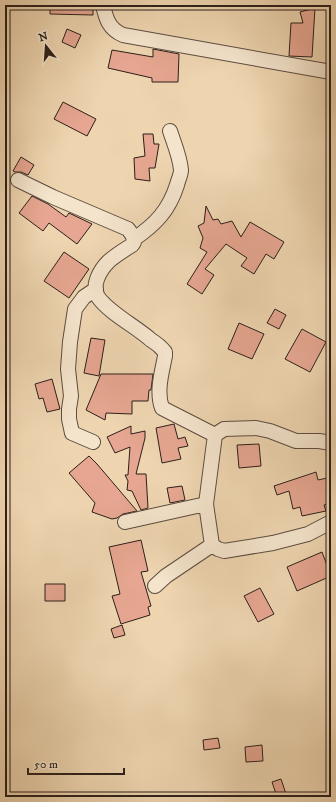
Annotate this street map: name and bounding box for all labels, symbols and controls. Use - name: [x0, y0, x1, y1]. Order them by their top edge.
- north arrow: [26, 26, 66, 66]
- text: N: [37, 29, 50, 45]
- scale bar: [28, 750, 124, 776]
- text: 50 m: [34, 757, 58, 772]

